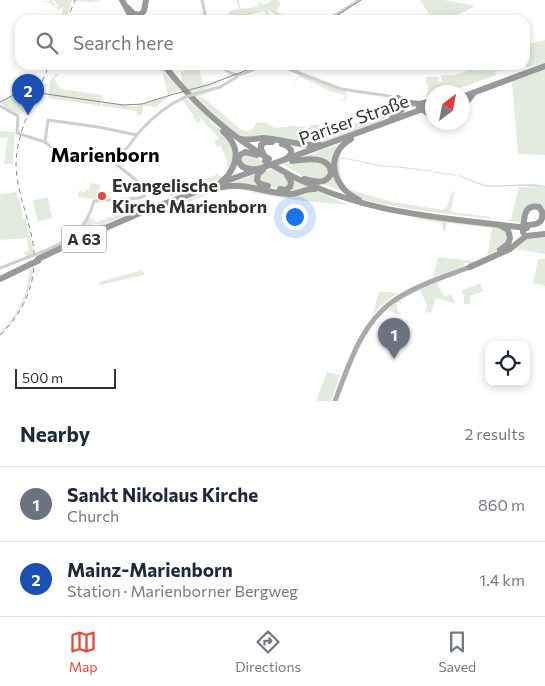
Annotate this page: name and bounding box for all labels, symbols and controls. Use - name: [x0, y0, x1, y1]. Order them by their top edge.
- search box: [15, 15, 530, 70]
- icon: search: [33, 29, 61, 57]
- text: Search here: [73, 31, 173, 54]
- pin: 2: [12, 74, 44, 115]
- north arrow: [425, 85, 470, 130]
- street label: Pariser Straße: [296, 89, 412, 149]
- district label: Marienborn: [50, 142, 160, 166]
- place label: Evangelische Kirche Marienborn: [112, 174, 267, 217]
- marker: Evangelische Kirche Marienborn: [96, 190, 108, 202]
- your location: [282, 204, 308, 230]
- road number: A 63: [62, 225, 106, 252]
- pin: 1: [378, 318, 410, 359]
- map controls: [485, 341, 530, 386]
- button: locate: [485, 341, 530, 386]
- scale bar: [15, 366, 116, 389]
- text: 500 m: [22, 369, 63, 386]
- text: Nearby: [20, 421, 90, 446]
- text: 2 results: [464, 424, 525, 443]
- text: Sankt Nikolaus Kirche: [67, 483, 258, 506]
- text: 1: [32, 495, 40, 514]
- text: 860 m: [478, 495, 525, 514]
- text: Church: [67, 506, 119, 525]
- text: Mainz-Marienborn: [67, 558, 233, 581]
- text: 2: [31, 570, 41, 589]
- text: 1.4 km: [479, 570, 525, 589]
- text: Station · Marienborner Bergweg: [67, 581, 298, 600]
- tab: Map: [69, 628, 98, 675]
- tab: Directions: [235, 628, 301, 675]
- tab: Saved: [438, 628, 476, 675]

